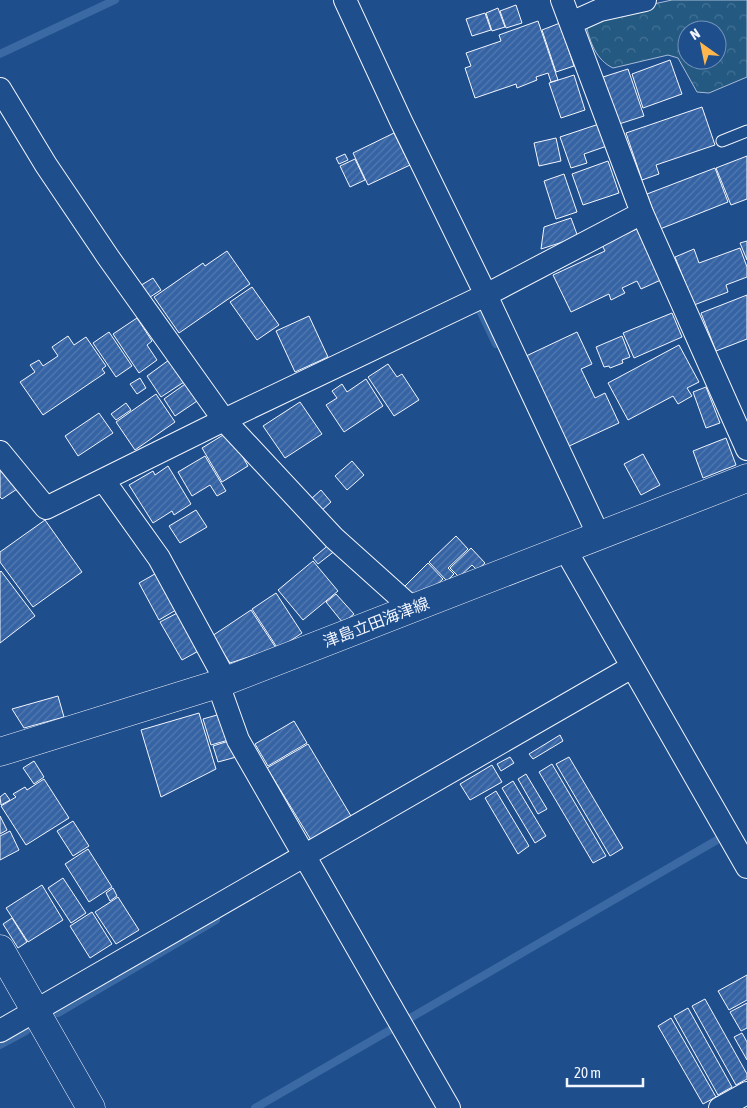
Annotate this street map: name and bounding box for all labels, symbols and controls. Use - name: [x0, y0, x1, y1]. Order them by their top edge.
- north arrow: [677, 20, 727, 70]
- text: N: [687, 25, 703, 43]
- street label: 津島立田海津線: [320, 594, 432, 650]
- scale bar: [567, 1056, 643, 1088]
- text: 20 m: [574, 1064, 601, 1081]

